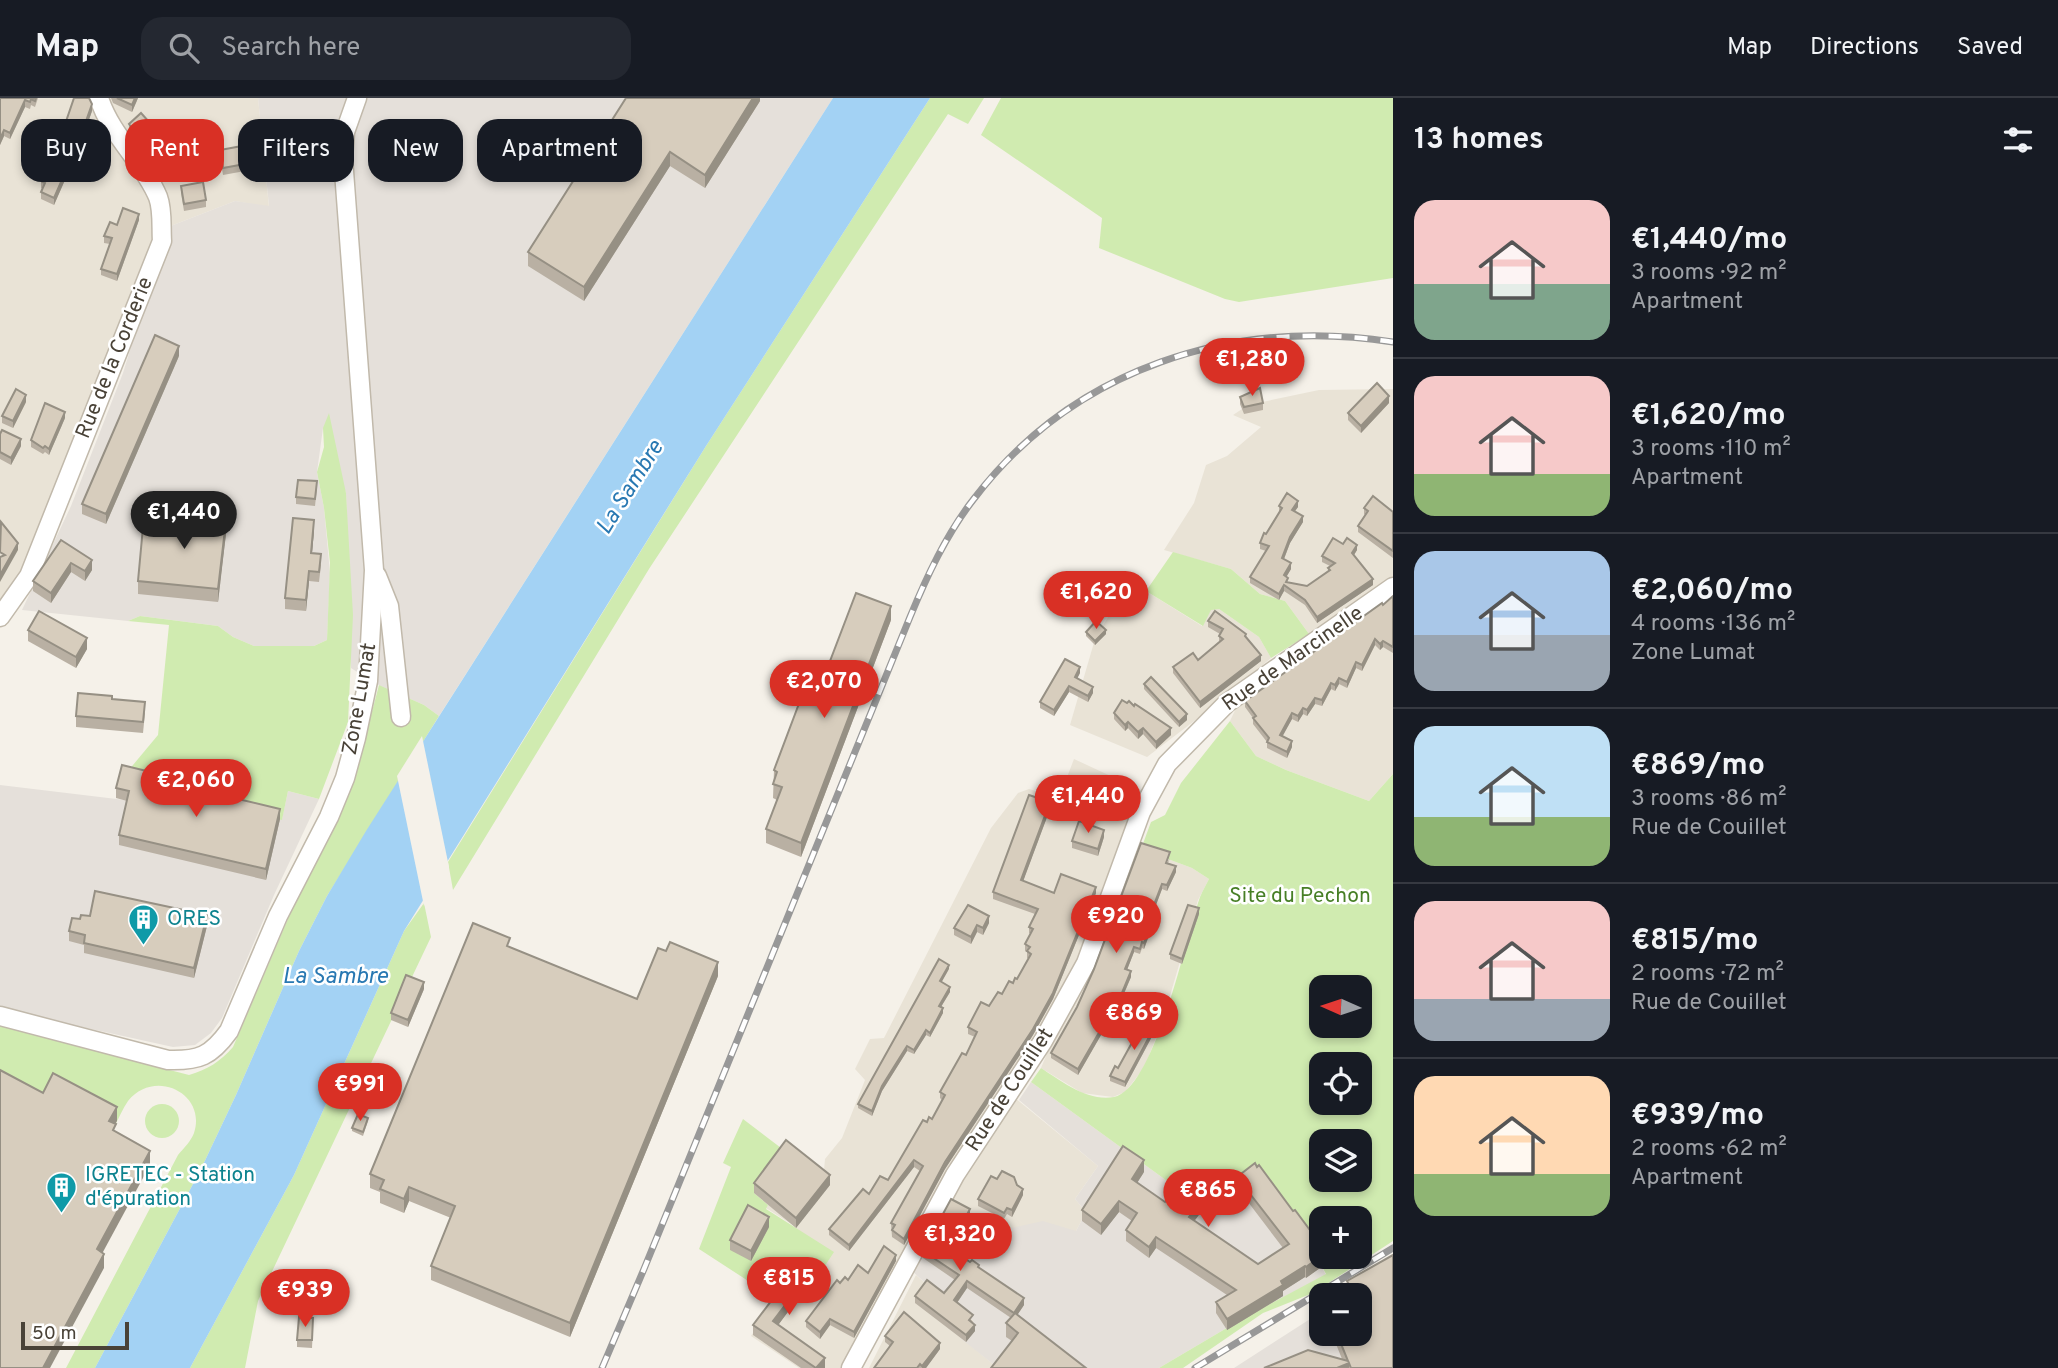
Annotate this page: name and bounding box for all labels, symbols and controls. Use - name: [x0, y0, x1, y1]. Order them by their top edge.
- search box: [141, 17, 631, 80]
- text: Map: [35, 27, 99, 69]
- icon: search: [165, 29, 203, 67]
- text: Search here: [221, 32, 360, 65]
- text: Map: [1727, 33, 1772, 63]
- text: Directions: [1810, 33, 1919, 63]
- text: Saved: [1957, 33, 2023, 63]
- chip: Buy: [21, 119, 111, 182]
- chip: Rent: [125, 119, 224, 182]
- chip: Filters: [238, 119, 354, 182]
- chip: New: [368, 119, 463, 182]
- chip: Apartment: [477, 119, 642, 182]
- icon: filters: [1999, 121, 2037, 159]
- text: 13 homes: [1414, 122, 1544, 159]
- text: €1,440/mo: [1631, 222, 1787, 259]
- icon: home: [1470, 228, 1554, 312]
- text: 3 rooms · 92 m²: [1631, 259, 1787, 288]
- street label: Rue de la Corderie: [70, 273, 160, 443]
- text: Apartment: [1631, 288, 1743, 317]
- pin: €1,280: [1195, 338, 1309, 398]
- text: €1,280: [1215, 346, 1289, 375]
- text: €1,620/mo: [1631, 398, 1785, 435]
- icon: home: [1470, 404, 1554, 488]
- water label: La Sambre: [591, 435, 672, 540]
- text: 3 rooms · 110 m²: [1631, 435, 1791, 464]
- text: Apartment: [1631, 464, 1743, 493]
- pin: €1,440: [127, 491, 241, 551]
- text: €1,440: [147, 499, 221, 528]
- pin: €1,620: [1039, 572, 1153, 631]
- text: €2,060/mo: [1631, 573, 1793, 610]
- text: €1,620: [1059, 579, 1133, 608]
- icon: home: [1470, 579, 1554, 663]
- street label: Rue de Marcinelle: [1217, 600, 1369, 718]
- text: 4 rooms · 136 m²: [1631, 610, 1795, 639]
- text: Zone Lumat: [1631, 639, 1755, 668]
- street label: Zone Lumat: [337, 641, 383, 757]
- pin: €2,070: [767, 660, 881, 720]
- text: €2,070: [786, 668, 862, 697]
- text: €869/mo: [1631, 748, 1765, 785]
- icon: home: [1470, 754, 1554, 838]
- pin: €2,060: [139, 760, 253, 819]
- text: €2,060: [157, 767, 235, 796]
- pin: €1,440: [1031, 776, 1145, 835]
- text: €1,440: [1051, 783, 1125, 812]
- text: 3 rooms · 86 m²: [1631, 785, 1787, 814]
- text: Rue de Couillet: [1631, 814, 1787, 843]
- park label: Site du Pechon: [1229, 883, 1371, 910]
- pin: €920: [1075, 896, 1157, 955]
- building icon: ORES: [127, 902, 161, 946]
- text: €920: [1087, 903, 1145, 932]
- place label: ORES: [167, 906, 221, 933]
- text: €815/mo: [1631, 923, 1758, 960]
- icon: home: [1470, 929, 1554, 1013]
- text: 2 rooms · 72 m²: [1631, 960, 1784, 989]
- water label: La Sambre: [282, 963, 389, 992]
- north arrow: [1309, 975, 1372, 1038]
- map controls: [1309, 975, 1372, 1346]
- text: Rue de Couillet: [1631, 989, 1787, 1018]
- pin: €869: [1093, 992, 1175, 1052]
- text: €869: [1105, 1000, 1163, 1029]
- street label: Rue de Couillet: [960, 1023, 1060, 1157]
- button: locate: [1309, 1052, 1372, 1115]
- pin: €991: [319, 1063, 401, 1123]
- text: €991: [334, 1071, 386, 1100]
- text: €939/mo: [1631, 1098, 1764, 1135]
- icon: home: [1470, 1104, 1554, 1188]
- button: layers: [1309, 1129, 1372, 1192]
- text: 2 rooms · 62 m²: [1631, 1135, 1787, 1164]
- place label: IGRETEC - Station d'épuration: [85, 1162, 255, 1213]
- text: Apartment: [1631, 1164, 1743, 1193]
- building icon: IGRETEC - Station d'épuration: [45, 1170, 79, 1214]
- pin: €865: [1167, 1170, 1249, 1229]
- text: €865: [1179, 1177, 1237, 1206]
- button: +: [1309, 1206, 1372, 1269]
- pin: €1,320: [903, 1214, 1017, 1273]
- text: €1,320: [924, 1221, 996, 1250]
- pin: €815: [748, 1258, 830, 1317]
- text: €815: [763, 1265, 815, 1294]
- pin: €939: [264, 1270, 346, 1329]
- text: €939: [277, 1277, 333, 1306]
- button: −: [1309, 1283, 1372, 1346]
- scale bar: [21, 1319, 130, 1351]
- text: 50 m: [32, 1322, 77, 1346]

